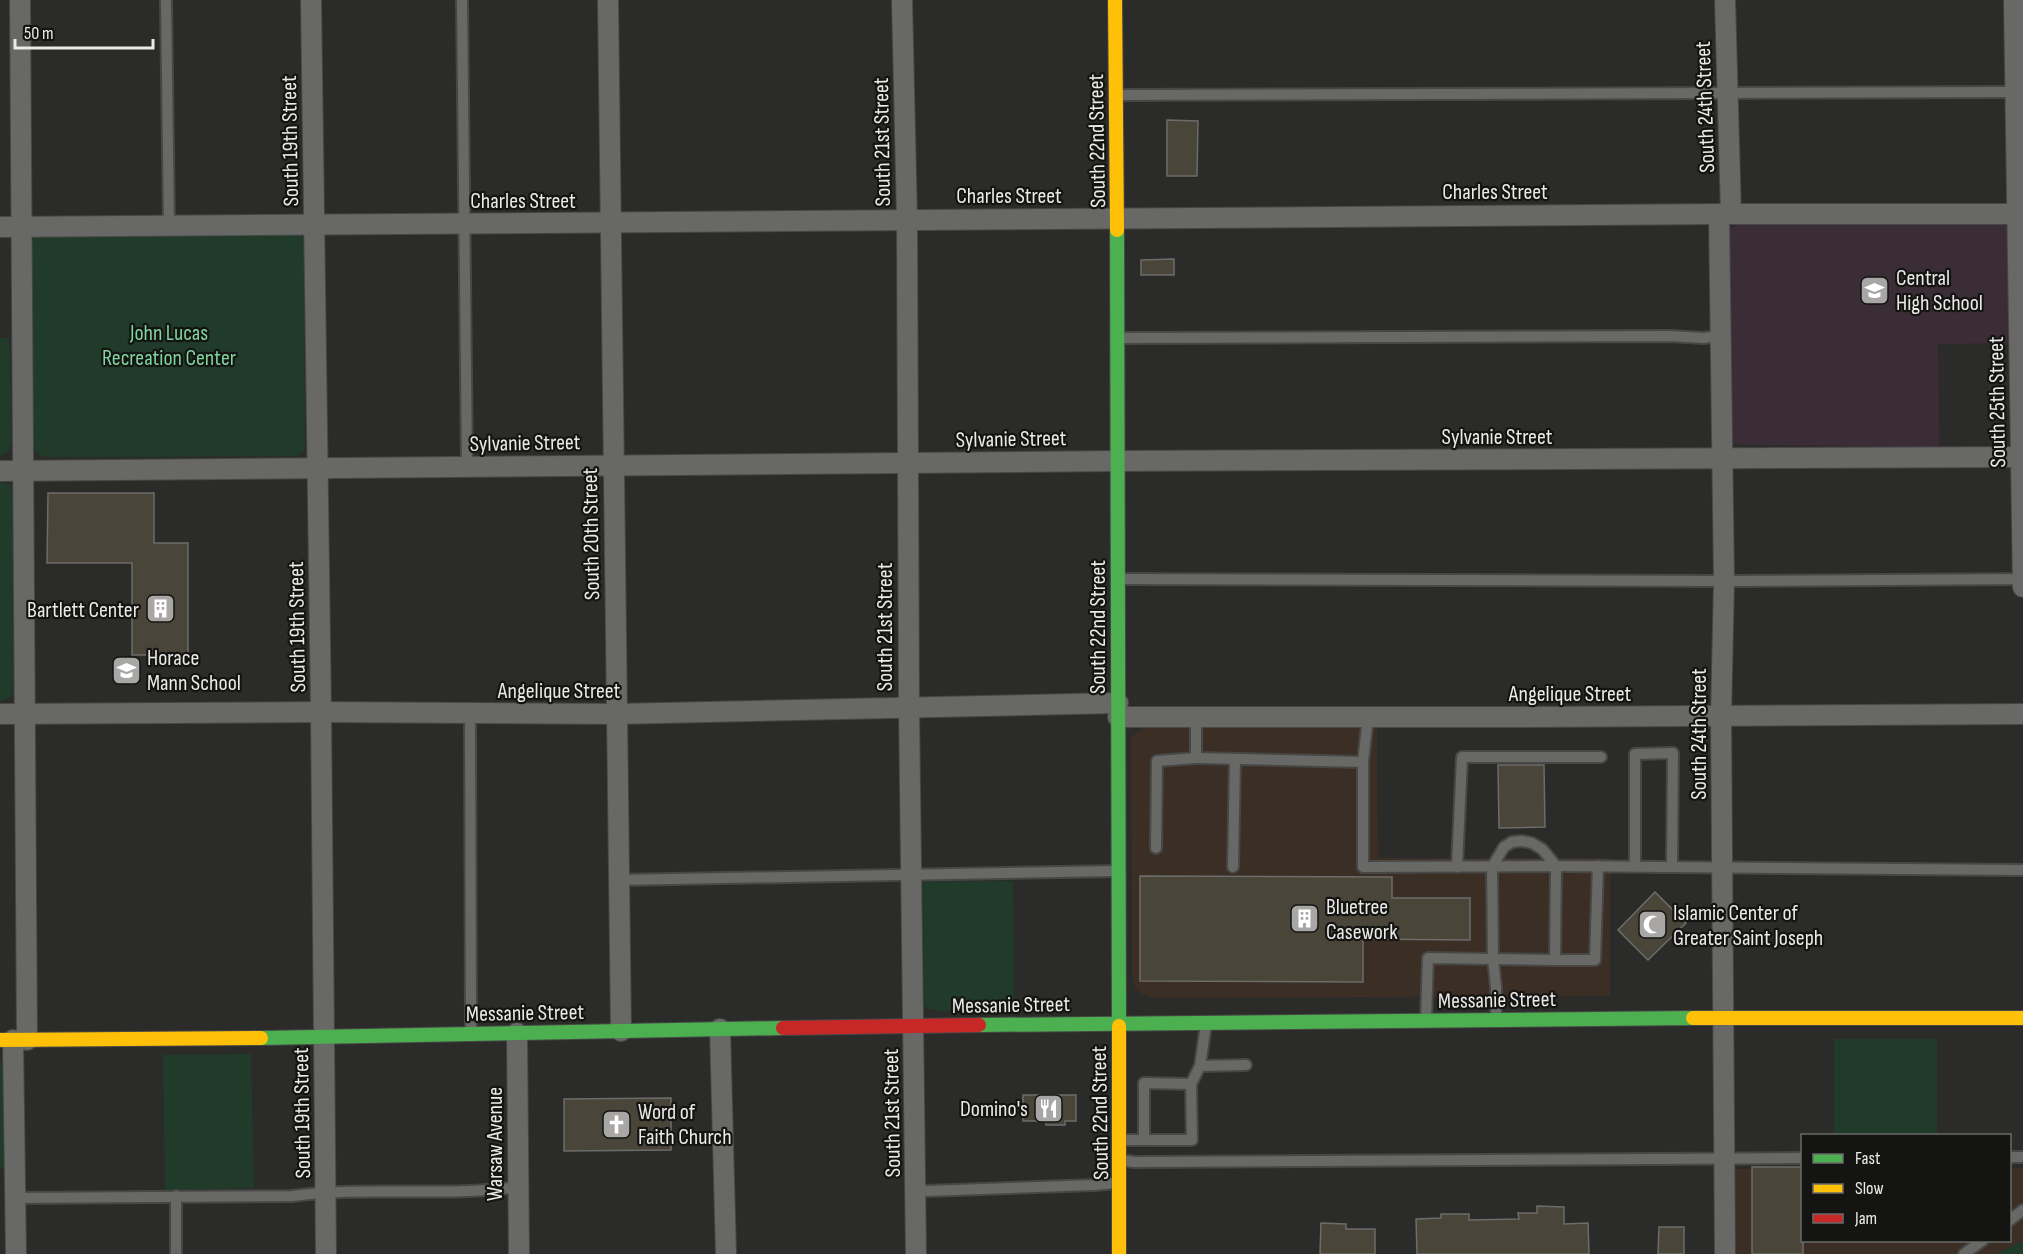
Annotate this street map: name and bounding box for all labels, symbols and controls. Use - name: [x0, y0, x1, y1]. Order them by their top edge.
- scale bar: [15, 12, 153, 50]
- text: 50 m: [24, 23, 54, 44]
- street label: South 24th Street: [1690, 40, 1721, 173]
- street label: South 22nd Street: [1083, 73, 1112, 208]
- street label: South 19th Street: [276, 75, 305, 207]
- street label: South 21st Street: [868, 77, 897, 207]
- street label: Charles Street: [1442, 179, 1548, 206]
- street label: Charles Street: [956, 183, 1062, 210]
- street label: Charles Street: [470, 188, 576, 215]
- place label: Central High School: [1896, 265, 1983, 317]
- school or university icon: Central High School: [1859, 274, 1891, 306]
- park label: John Lucas Recreation Center: [102, 320, 236, 372]
- street label: South 25th Street: [1983, 336, 2012, 468]
- street label: Sylvanie Street: [1442, 424, 1553, 451]
- street label: Sylvanie Street: [955, 425, 1067, 454]
- street label: Sylvanie Street: [469, 429, 581, 458]
- street label: South 20th Street: [577, 467, 606, 600]
- street label: South 22nd Street: [1085, 560, 1112, 694]
- street label: South 19th Street: [283, 561, 312, 693]
- street label: South 21st Street: [872, 562, 899, 691]
- building icon: Bartlett Center: [144, 593, 176, 625]
- place label: Bartlett Center: [27, 597, 139, 624]
- place label: Horace Mann School: [147, 645, 241, 697]
- school or university icon: Horace Mann School: [110, 654, 142, 686]
- street label: South 24th Street: [1686, 668, 1713, 800]
- street label: Angelique Street: [497, 678, 621, 705]
- street label: Angelique Street: [1508, 681, 1632, 708]
- place label: Bluetree Casework: [1326, 894, 1398, 946]
- place label: Islamic Center of Greater Saint Joseph: [1673, 900, 1823, 952]
- building icon: Bluetree Casework: [1289, 903, 1321, 935]
- mosque icon: Islamic Center of Greater Saint Joseph: [1636, 909, 1668, 941]
- street label: Messanie Street: [1438, 986, 1557, 1015]
- street label: Messanie Street: [952, 991, 1071, 1020]
- street label: Messanie Street: [466, 999, 585, 1028]
- street label: South 22nd Street: [1086, 1045, 1115, 1180]
- street label: South 19th Street: [288, 1047, 317, 1179]
- street label: South 21st Street: [878, 1048, 907, 1178]
- street label: Warsaw Avenue: [482, 1087, 509, 1201]
- restaurant icon: Domino's: [1033, 1092, 1065, 1124]
- place label: Domino's: [960, 1096, 1028, 1123]
- place label: Word of Faith Church: [638, 1099, 732, 1151]
- church icon: Word of Faith Church: [601, 1108, 633, 1140]
- legend: [1801, 1134, 2011, 1242]
- text: Fast: [1855, 1148, 1881, 1169]
- text: Slow: [1855, 1178, 1884, 1199]
- text: Jam: [1854, 1208, 1877, 1229]

